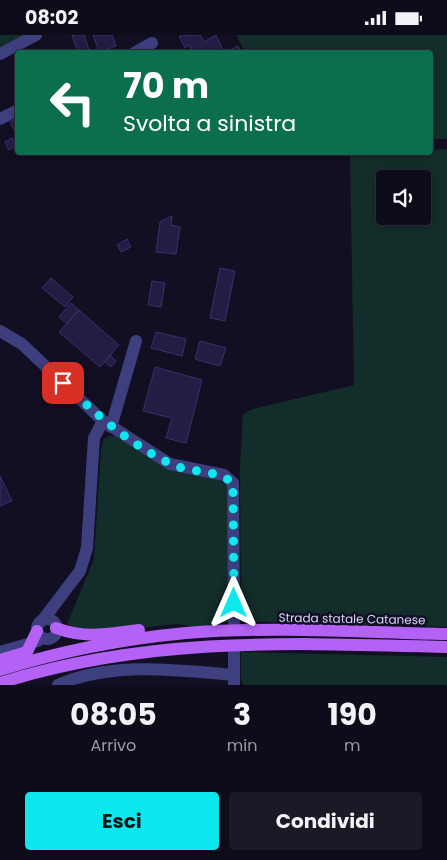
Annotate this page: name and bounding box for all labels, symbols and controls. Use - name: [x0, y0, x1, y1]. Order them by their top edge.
- text: 08:02: [25, 4, 78, 31]
- text: 70 m: [123, 61, 209, 110]
- icon: left: [40, 70, 105, 135]
- text: Svolta a sinistra: [123, 108, 296, 139]
- map controls: [376, 170, 431, 225]
- button: sound: [376, 170, 431, 225]
- pin: [42, 362, 84, 404]
- icon: arrive: [49, 369, 77, 397]
- position arrow: [207, 576, 259, 628]
- street label: Strada statale Catanese: [278, 609, 426, 628]
- text: 08:05: [70, 693, 157, 736]
- text: 3: [233, 693, 251, 736]
- text: 190: [328, 693, 377, 736]
- text: Arrivo: [90, 734, 136, 757]
- text: min: [227, 734, 257, 757]
- text: m: [344, 734, 360, 757]
- button: Esci: [25, 792, 219, 850]
- button: Condividi: [229, 792, 422, 850]

